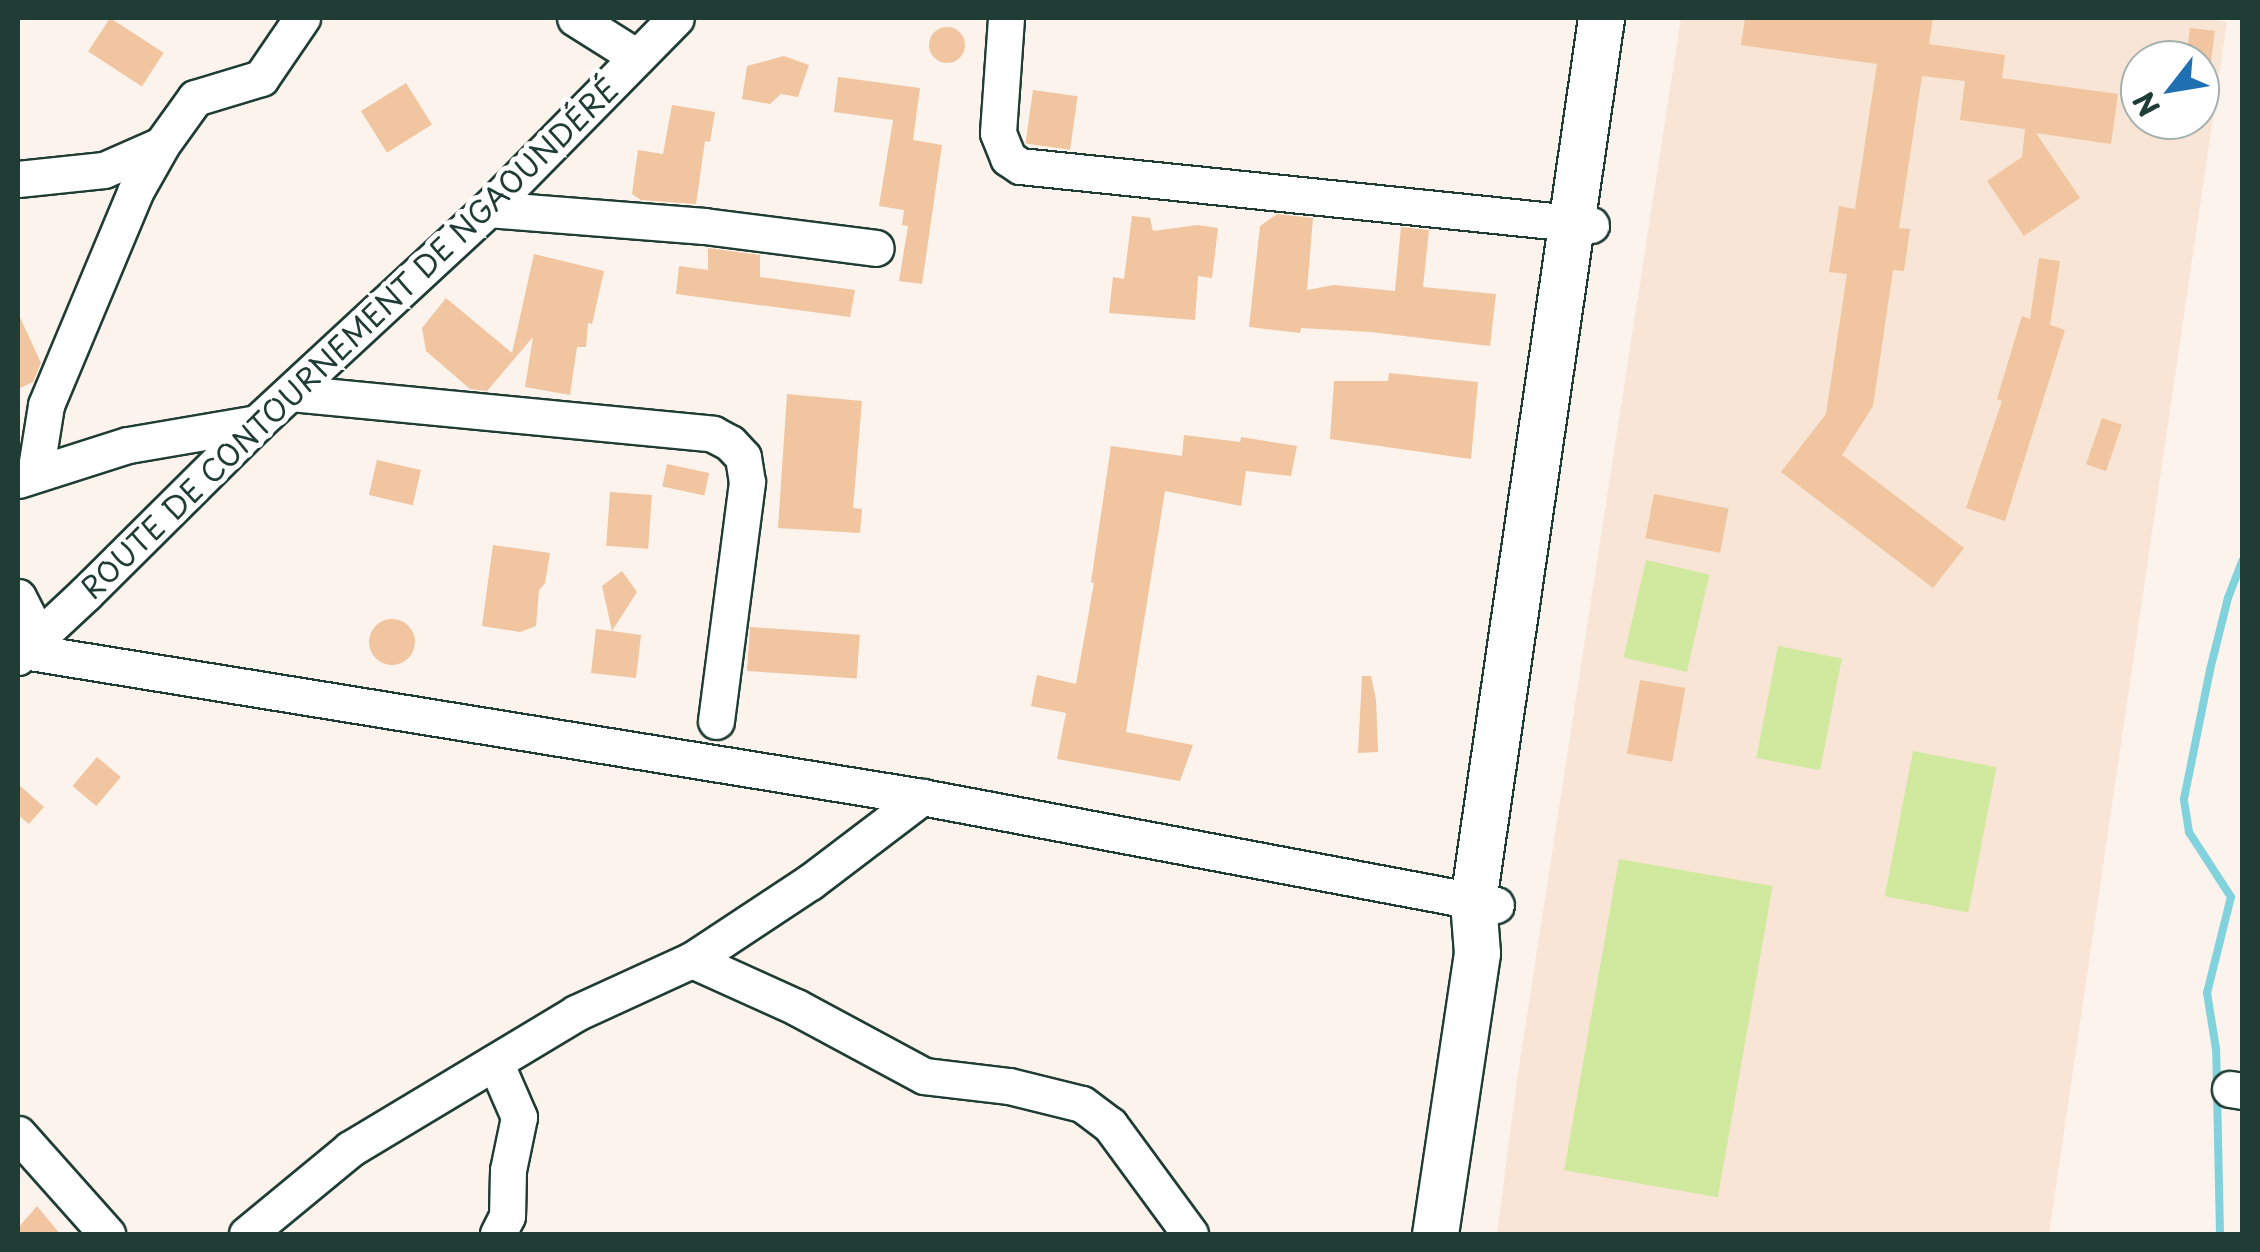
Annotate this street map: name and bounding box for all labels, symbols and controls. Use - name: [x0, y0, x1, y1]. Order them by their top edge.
- north arrow: [2120, 40, 2220, 140]
- street label: ROUTE DE CONTOURNEMENT DE NGAOUNDÉRÉ: [71, 69, 627, 607]
- text: N: [2121, 84, 2170, 125]

